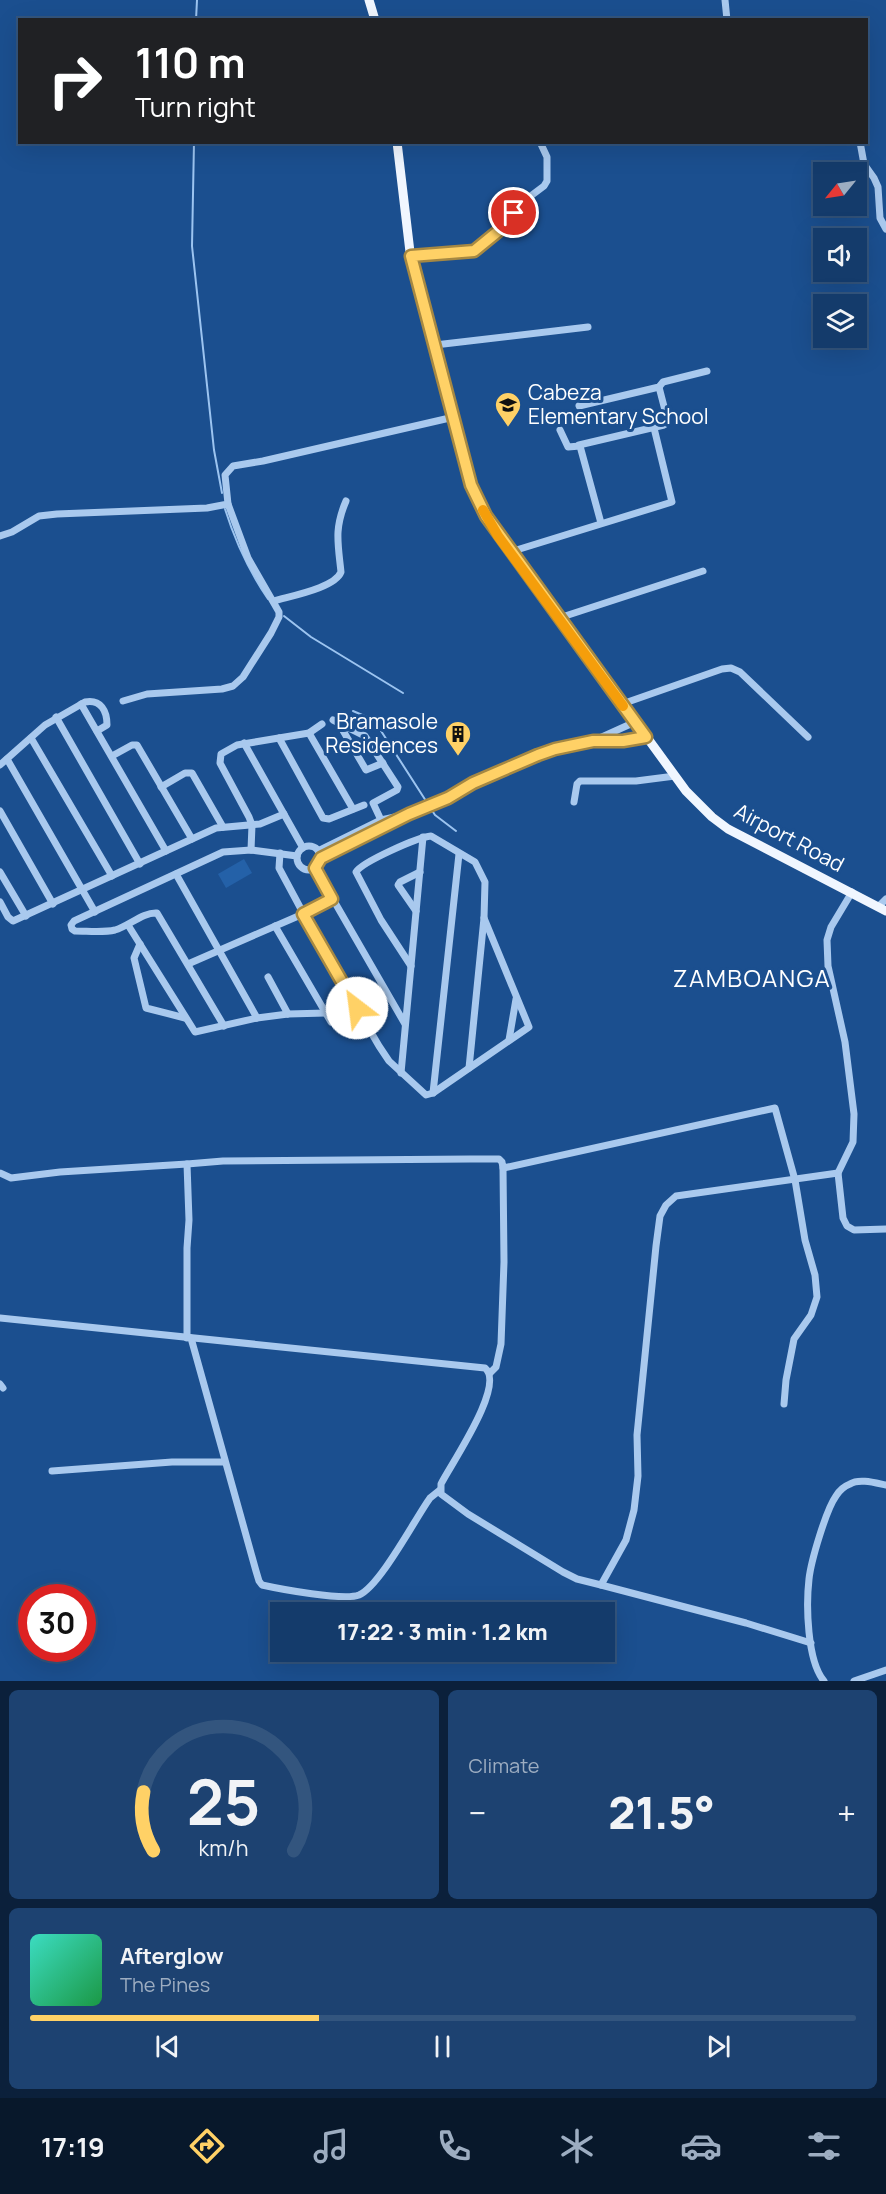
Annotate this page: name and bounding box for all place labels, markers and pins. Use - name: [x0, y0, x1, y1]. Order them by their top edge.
- pin: [488, 187, 539, 238]
- place label: Cabeza Elementary School: [528, 378, 709, 430]
- school or university icon: Cabeza Elementary School: [493, 390, 523, 428]
- place label: Bramasole Residences: [325, 707, 438, 759]
- building icon: Bramasole Residences: [443, 719, 473, 757]

